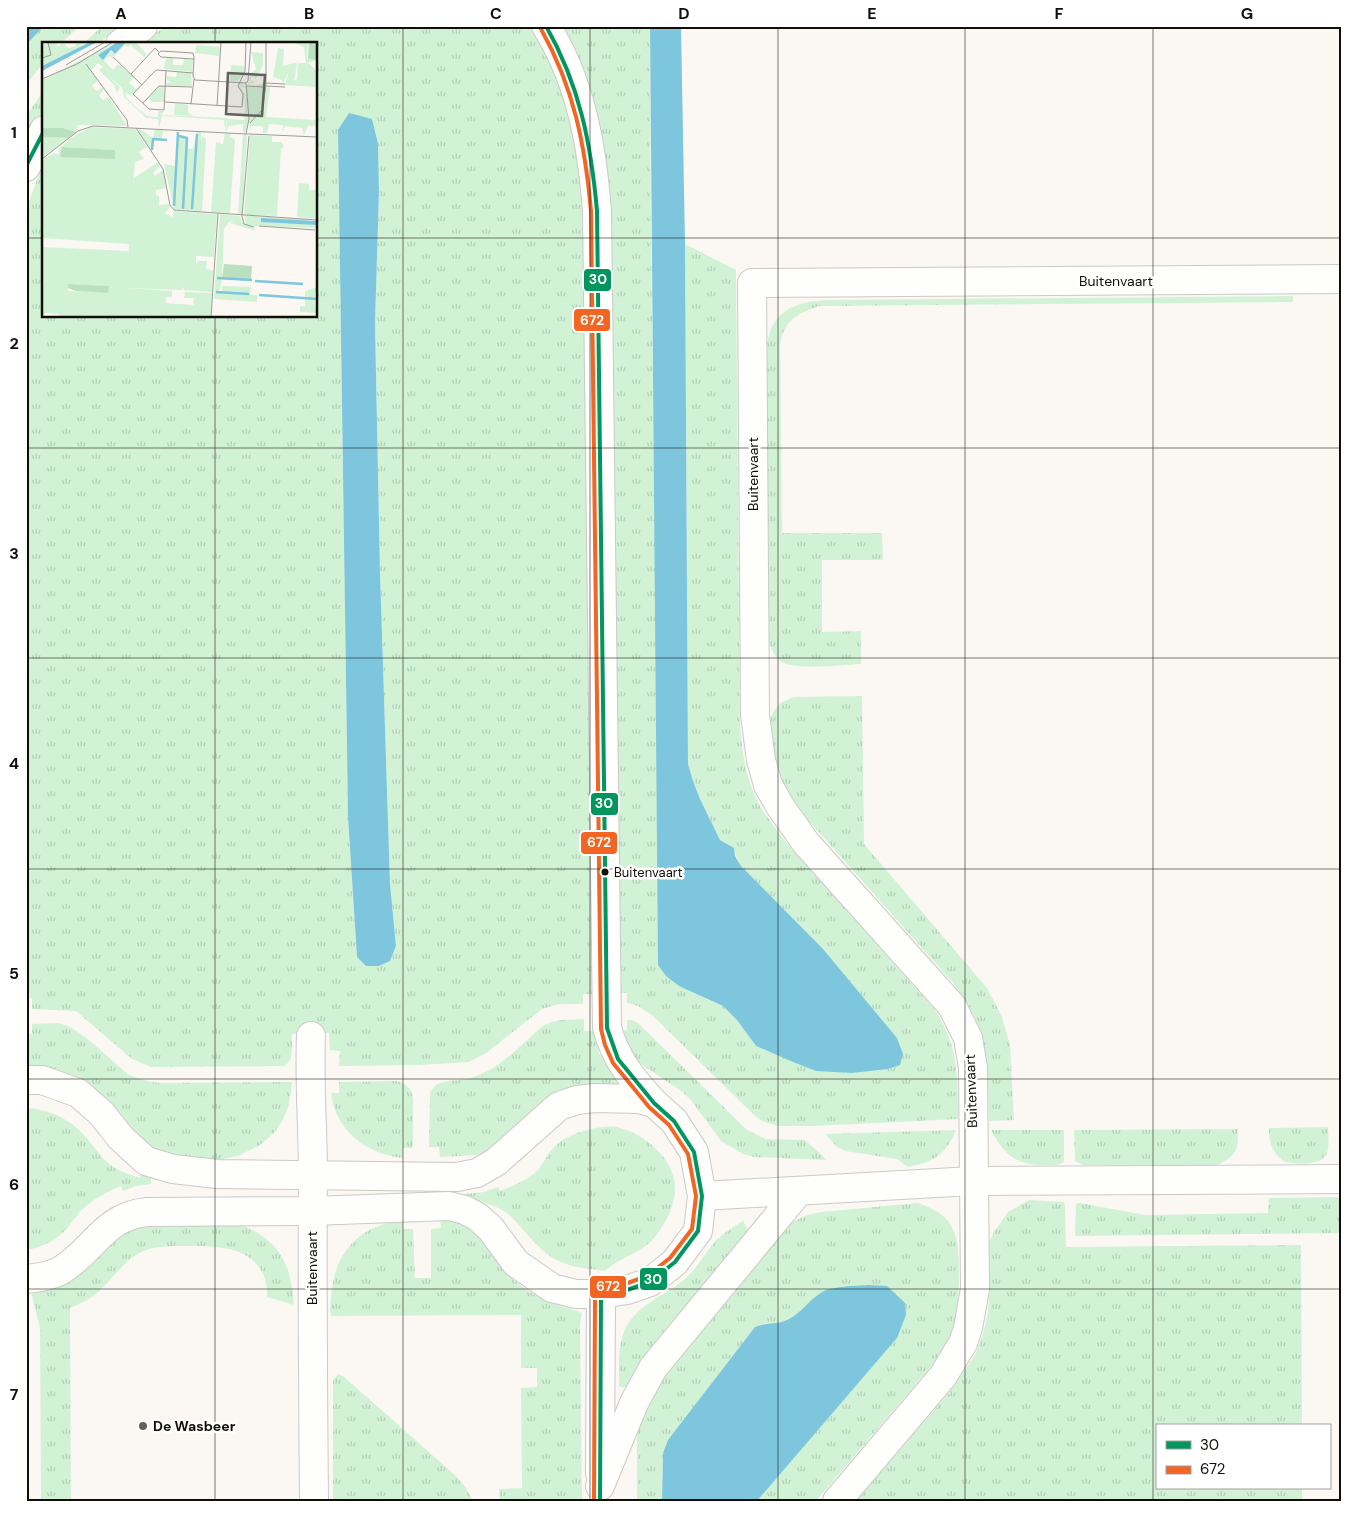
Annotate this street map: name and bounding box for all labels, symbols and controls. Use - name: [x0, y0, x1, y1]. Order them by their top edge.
- text: A: [115, 3, 127, 24]
- text: B: [304, 3, 314, 24]
- text: C: [490, 3, 502, 24]
- text: D: [678, 3, 690, 24]
- text: E: [867, 3, 877, 24]
- text: F: [1055, 3, 1064, 24]
- text: G: [1241, 3, 1253, 24]
- inset map: [42, 42, 318, 318]
- text: 1: [11, 122, 17, 143]
- line badge: 30: [583, 268, 612, 292]
- text: 30: [589, 270, 607, 288]
- street label: Buitenvaart: [1079, 272, 1153, 290]
- line badge: 672: [573, 308, 611, 332]
- text: 672: [580, 311, 604, 329]
- text: 2: [9, 333, 19, 354]
- street label: Buitenvaart: [744, 437, 762, 511]
- text: 3: [9, 543, 19, 564]
- text: 4: [9, 753, 19, 774]
- line badge: 30: [590, 792, 619, 816]
- text: 30: [595, 794, 613, 812]
- line badge: 672: [580, 831, 618, 855]
- text: 672: [587, 833, 611, 851]
- place label: Buitenvaart: [614, 864, 683, 881]
- marker: Buitenvaart: [600, 867, 610, 877]
- text: 5: [9, 963, 19, 984]
- street label: Buitenvaart: [961, 1054, 981, 1128]
- text: 6: [9, 1174, 19, 1195]
- street label: Buitenvaart: [303, 1231, 321, 1305]
- line badge: 30: [639, 1267, 668, 1291]
- text: 30: [644, 1270, 662, 1288]
- line badge: 672: [589, 1275, 627, 1299]
- text: 672: [596, 1277, 620, 1295]
- text: 7: [10, 1384, 19, 1405]
- place label: De Wasbeer: [153, 1417, 236, 1435]
- marker: De Wasbeer: [137, 1420, 149, 1432]
- legend: [1156, 1424, 1330, 1490]
- text: 30: [1200, 1435, 1219, 1455]
- text: 672: [1200, 1459, 1225, 1479]

